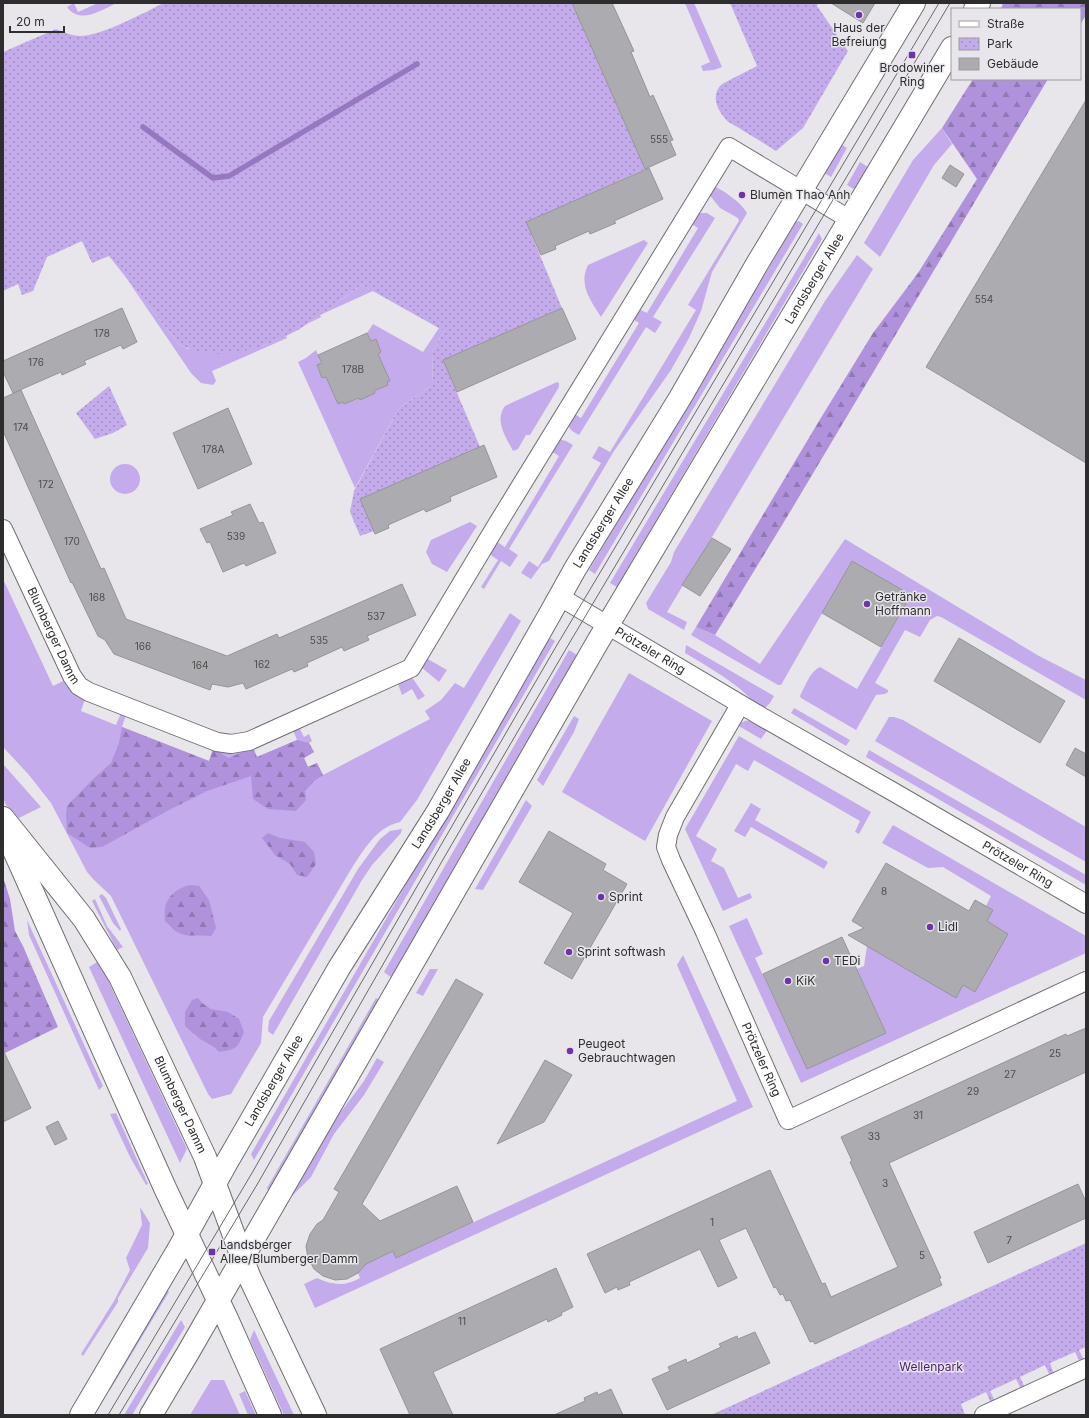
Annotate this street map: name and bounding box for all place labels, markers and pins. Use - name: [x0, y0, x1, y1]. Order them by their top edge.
- marker: Haus der Befreiung: [854, 10, 864, 20]
- place label: Haus der Befreiung: [831, 20, 887, 49]
- marker: Brodowiner Ring: [907, 50, 917, 60]
- place label: Brodowiner Ring: [879, 60, 945, 89]
- place label: Blumen Thao Anh: [750, 187, 850, 202]
- marker: Blumen Thao Anh: [737, 190, 747, 200]
- place label: Getränke Hoffmann: [875, 589, 931, 618]
- marker: Getränke Hoffmann: [862, 599, 872, 609]
- place label: Sprint: [609, 889, 643, 904]
- marker: Sprint: [596, 892, 606, 902]
- place label: Lidl: [938, 919, 958, 934]
- marker: Lidl: [925, 922, 935, 932]
- place label: Sprint softwash: [577, 944, 666, 959]
- marker: Sprint softwash: [564, 947, 574, 957]
- place label: TEDi: [834, 953, 861, 968]
- marker: TEDi: [821, 956, 831, 966]
- place label: KiK: [796, 973, 815, 988]
- marker: KiK: [783, 976, 793, 986]
- place label: Peugeot Gebrauchtwagen: [578, 1036, 676, 1065]
- marker: Peugeot Gebrauchtwagen: [565, 1046, 575, 1056]
- place label: Landsberger Allee/Blumberger Damm: [220, 1237, 358, 1266]
- marker: Landsberger Allee/Blumberger Damm: [207, 1247, 217, 1257]

